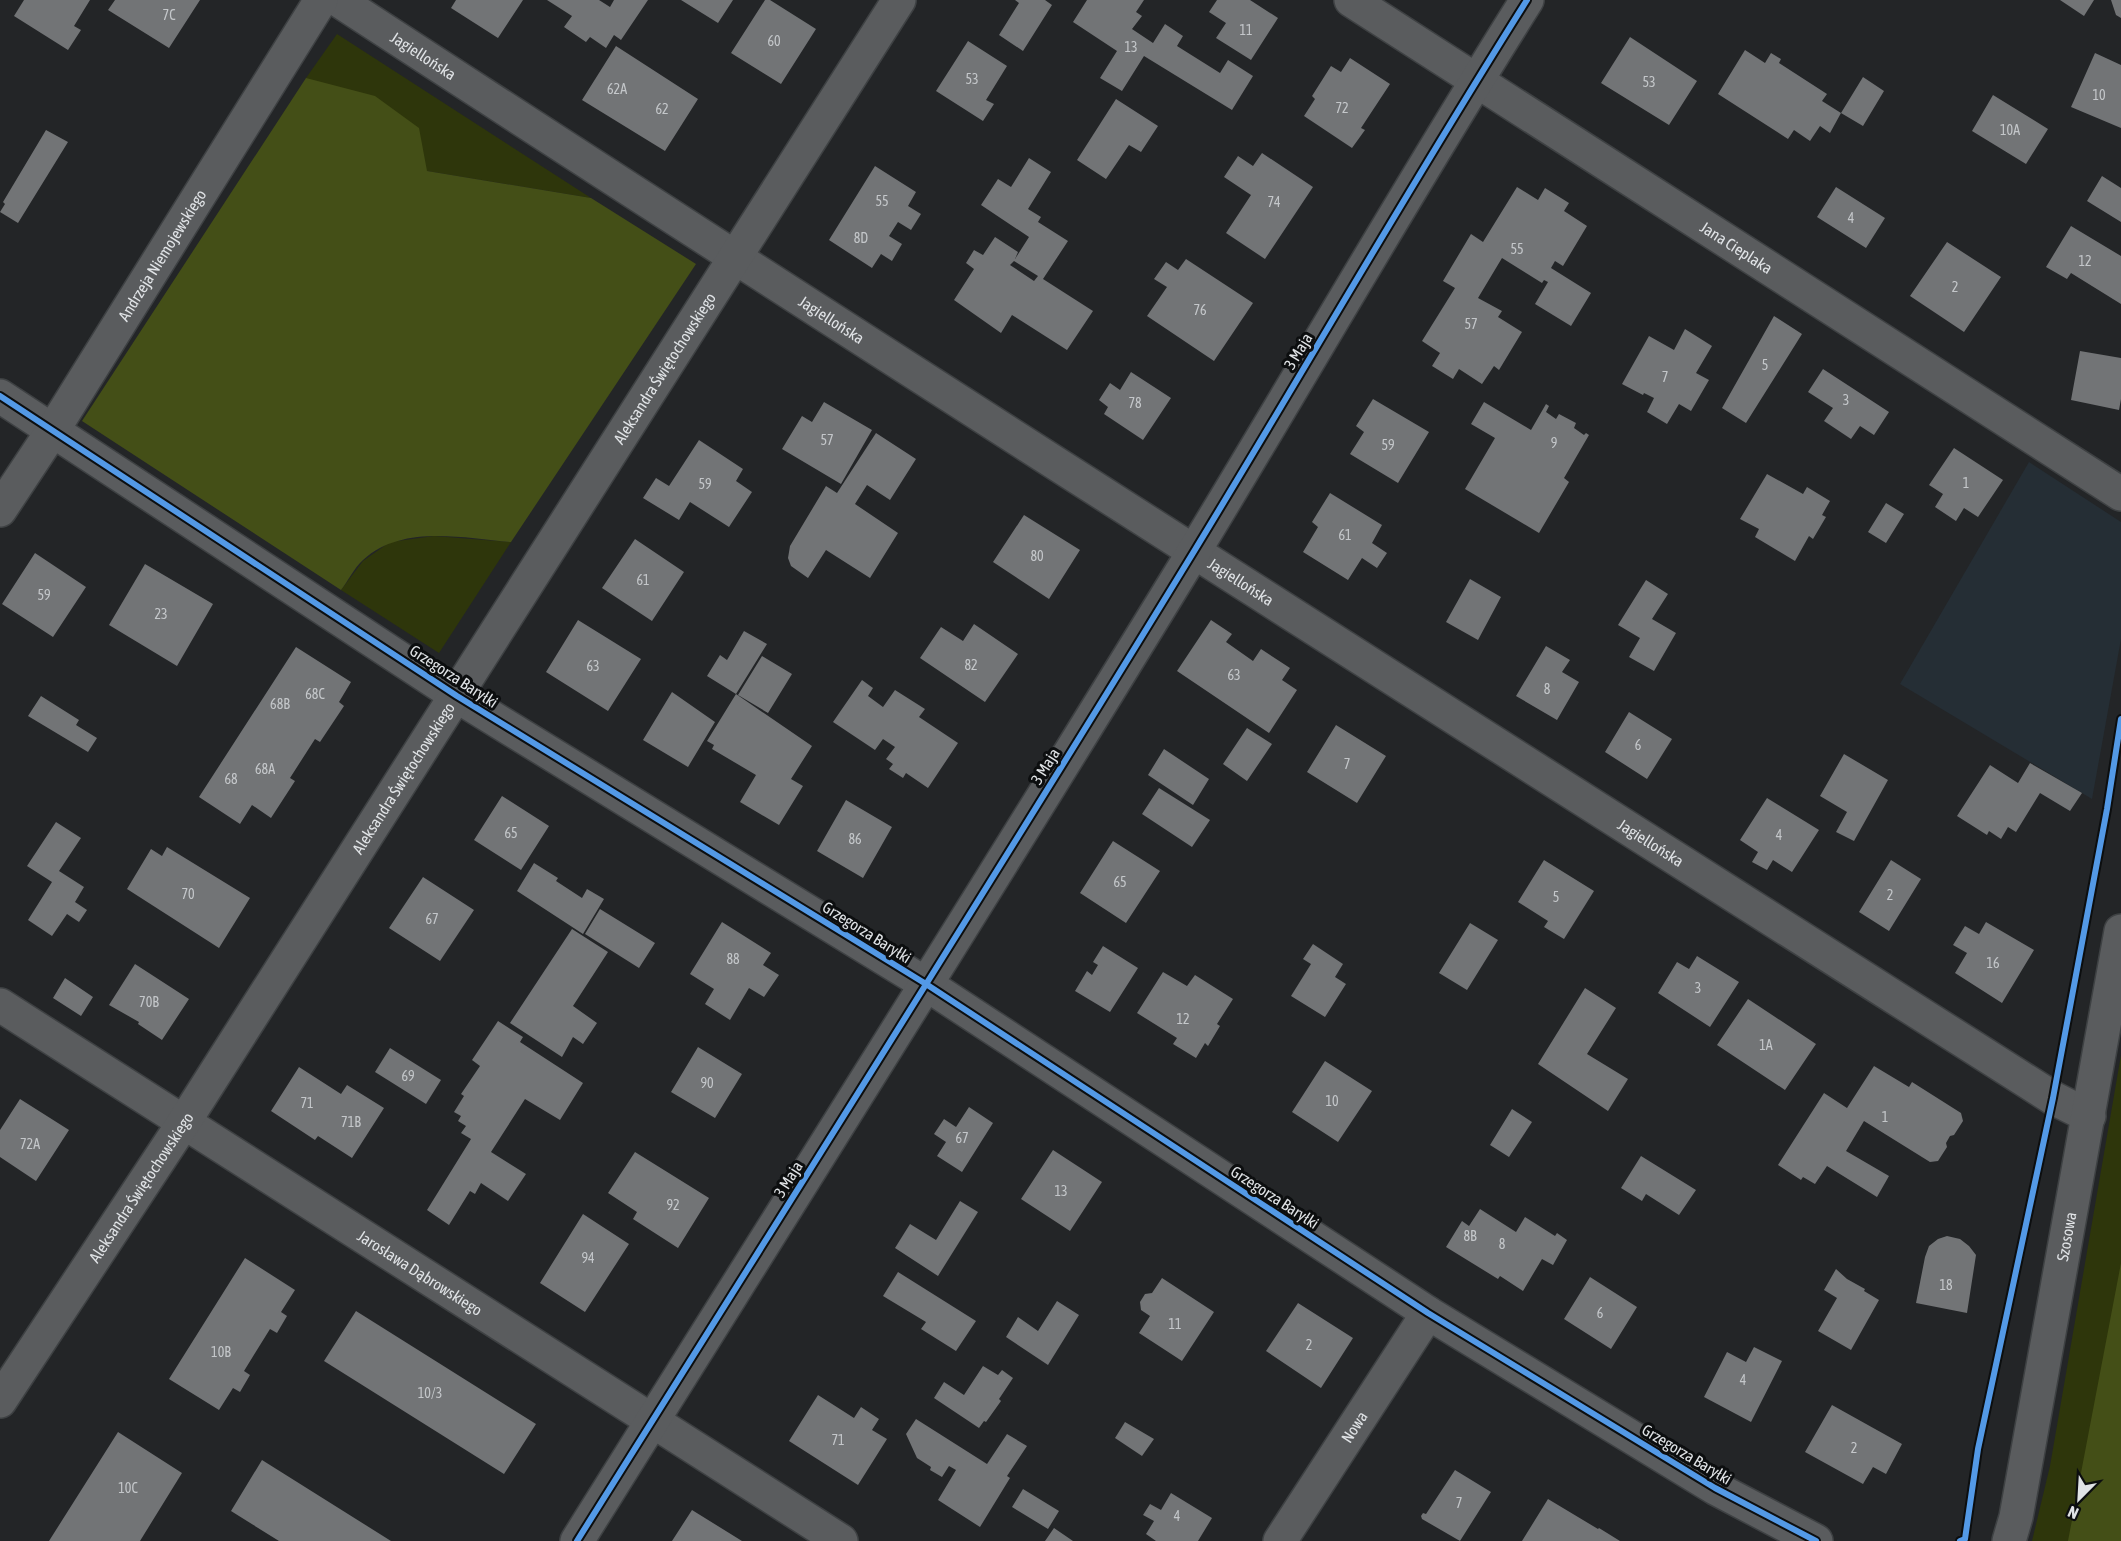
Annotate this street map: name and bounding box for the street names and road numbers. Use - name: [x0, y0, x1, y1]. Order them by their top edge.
- street label: Jagiellońska: [387, 28, 460, 83]
- street label: Andrzeja Niemojewskiego: [114, 186, 210, 324]
- street label: Jana Cieplaka: [1697, 218, 1776, 277]
- street label: Aleksandra Świętochowskiego: [610, 289, 719, 447]
- street label: Jagiellońska: [796, 292, 868, 347]
- street label: 3 Maja: [1280, 330, 1317, 373]
- street label: Jagiellońska: [1205, 554, 1277, 609]
- street label: Grzegorza Baryłki: [406, 641, 501, 712]
- street label: Aleksandra Świętochowskiego: [348, 699, 458, 857]
- street label: 3 Maja: [1027, 745, 1064, 788]
- street label: Jagiellońska: [1615, 815, 1687, 870]
- street label: Grzegorza Baryłki: [819, 898, 915, 967]
- street label: Aleksandra Świętochowskiego: [85, 1109, 197, 1266]
- street label: 3 Maja: [770, 1158, 807, 1201]
- street label: Grzegorza Baryłki: [1227, 1162, 1322, 1233]
- street label: Szosowa: [2053, 1210, 2080, 1263]
- street label: Jarosława Dąbrowskiego: [354, 1226, 486, 1319]
- street label: Nowa: [1337, 1408, 1371, 1446]
- street label: Grzegorza Baryłki: [1639, 1420, 1735, 1489]

